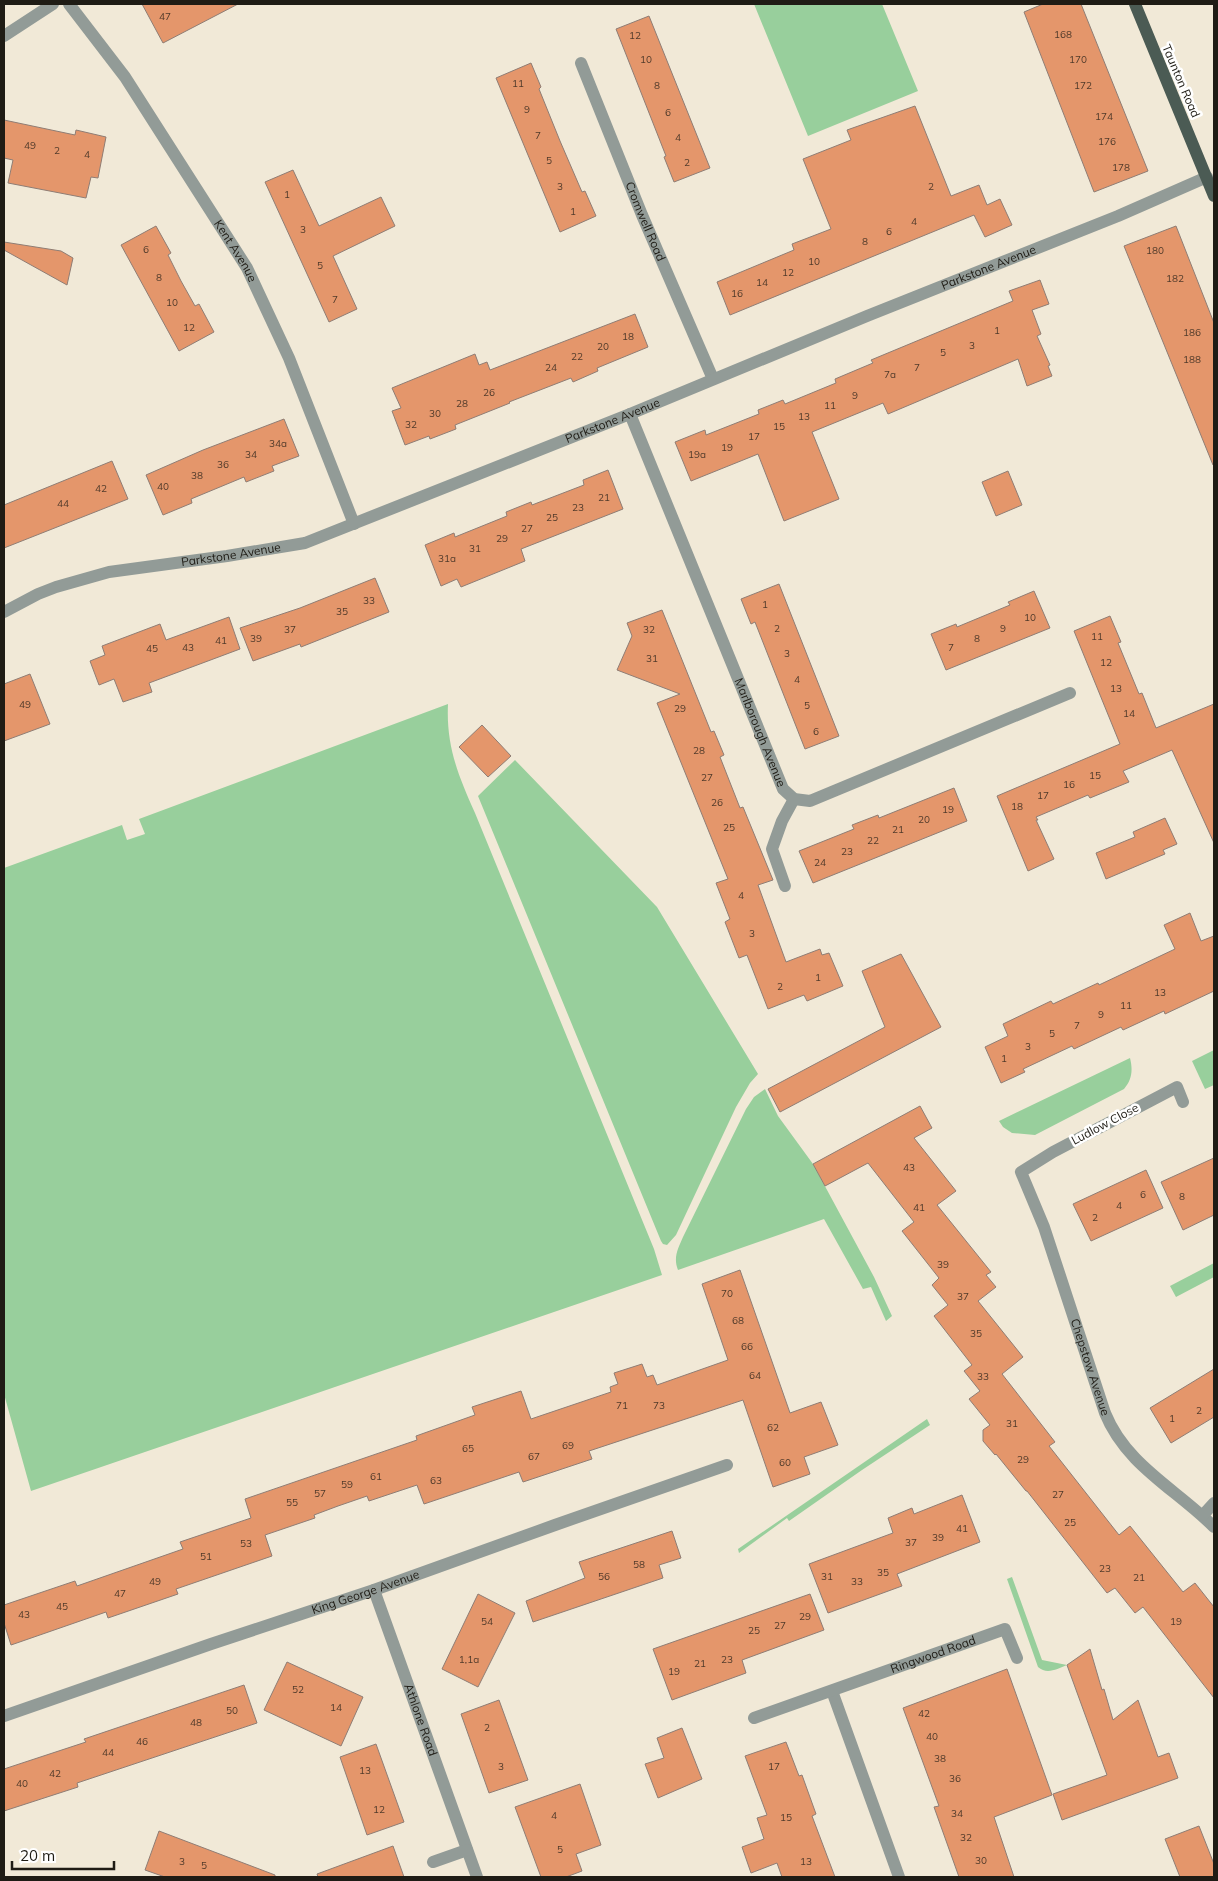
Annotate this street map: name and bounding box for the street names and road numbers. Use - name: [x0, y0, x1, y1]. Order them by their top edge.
- street label: Taunton Road: [1159, 42, 1204, 120]
- street label: Cromwell Road: [622, 179, 669, 263]
- street label: Kent Avenue: [211, 217, 260, 284]
- street label: Parkstone Avenue: [939, 242, 1038, 293]
- street label: Parkstone Avenue: [563, 395, 662, 446]
- street label: Parkstone Avenue: [180, 539, 282, 569]
- street label: Marlborough Avenue: [732, 676, 789, 789]
- street label: Ludlow Close: [1069, 1100, 1141, 1148]
- street label: Chepstow Avenue: [1068, 1317, 1113, 1417]
- street label: King George Avenue: [309, 1566, 421, 1617]
- street label: Ringwood Road: [888, 1632, 978, 1676]
- street label: Athlone Road: [401, 1682, 441, 1758]

